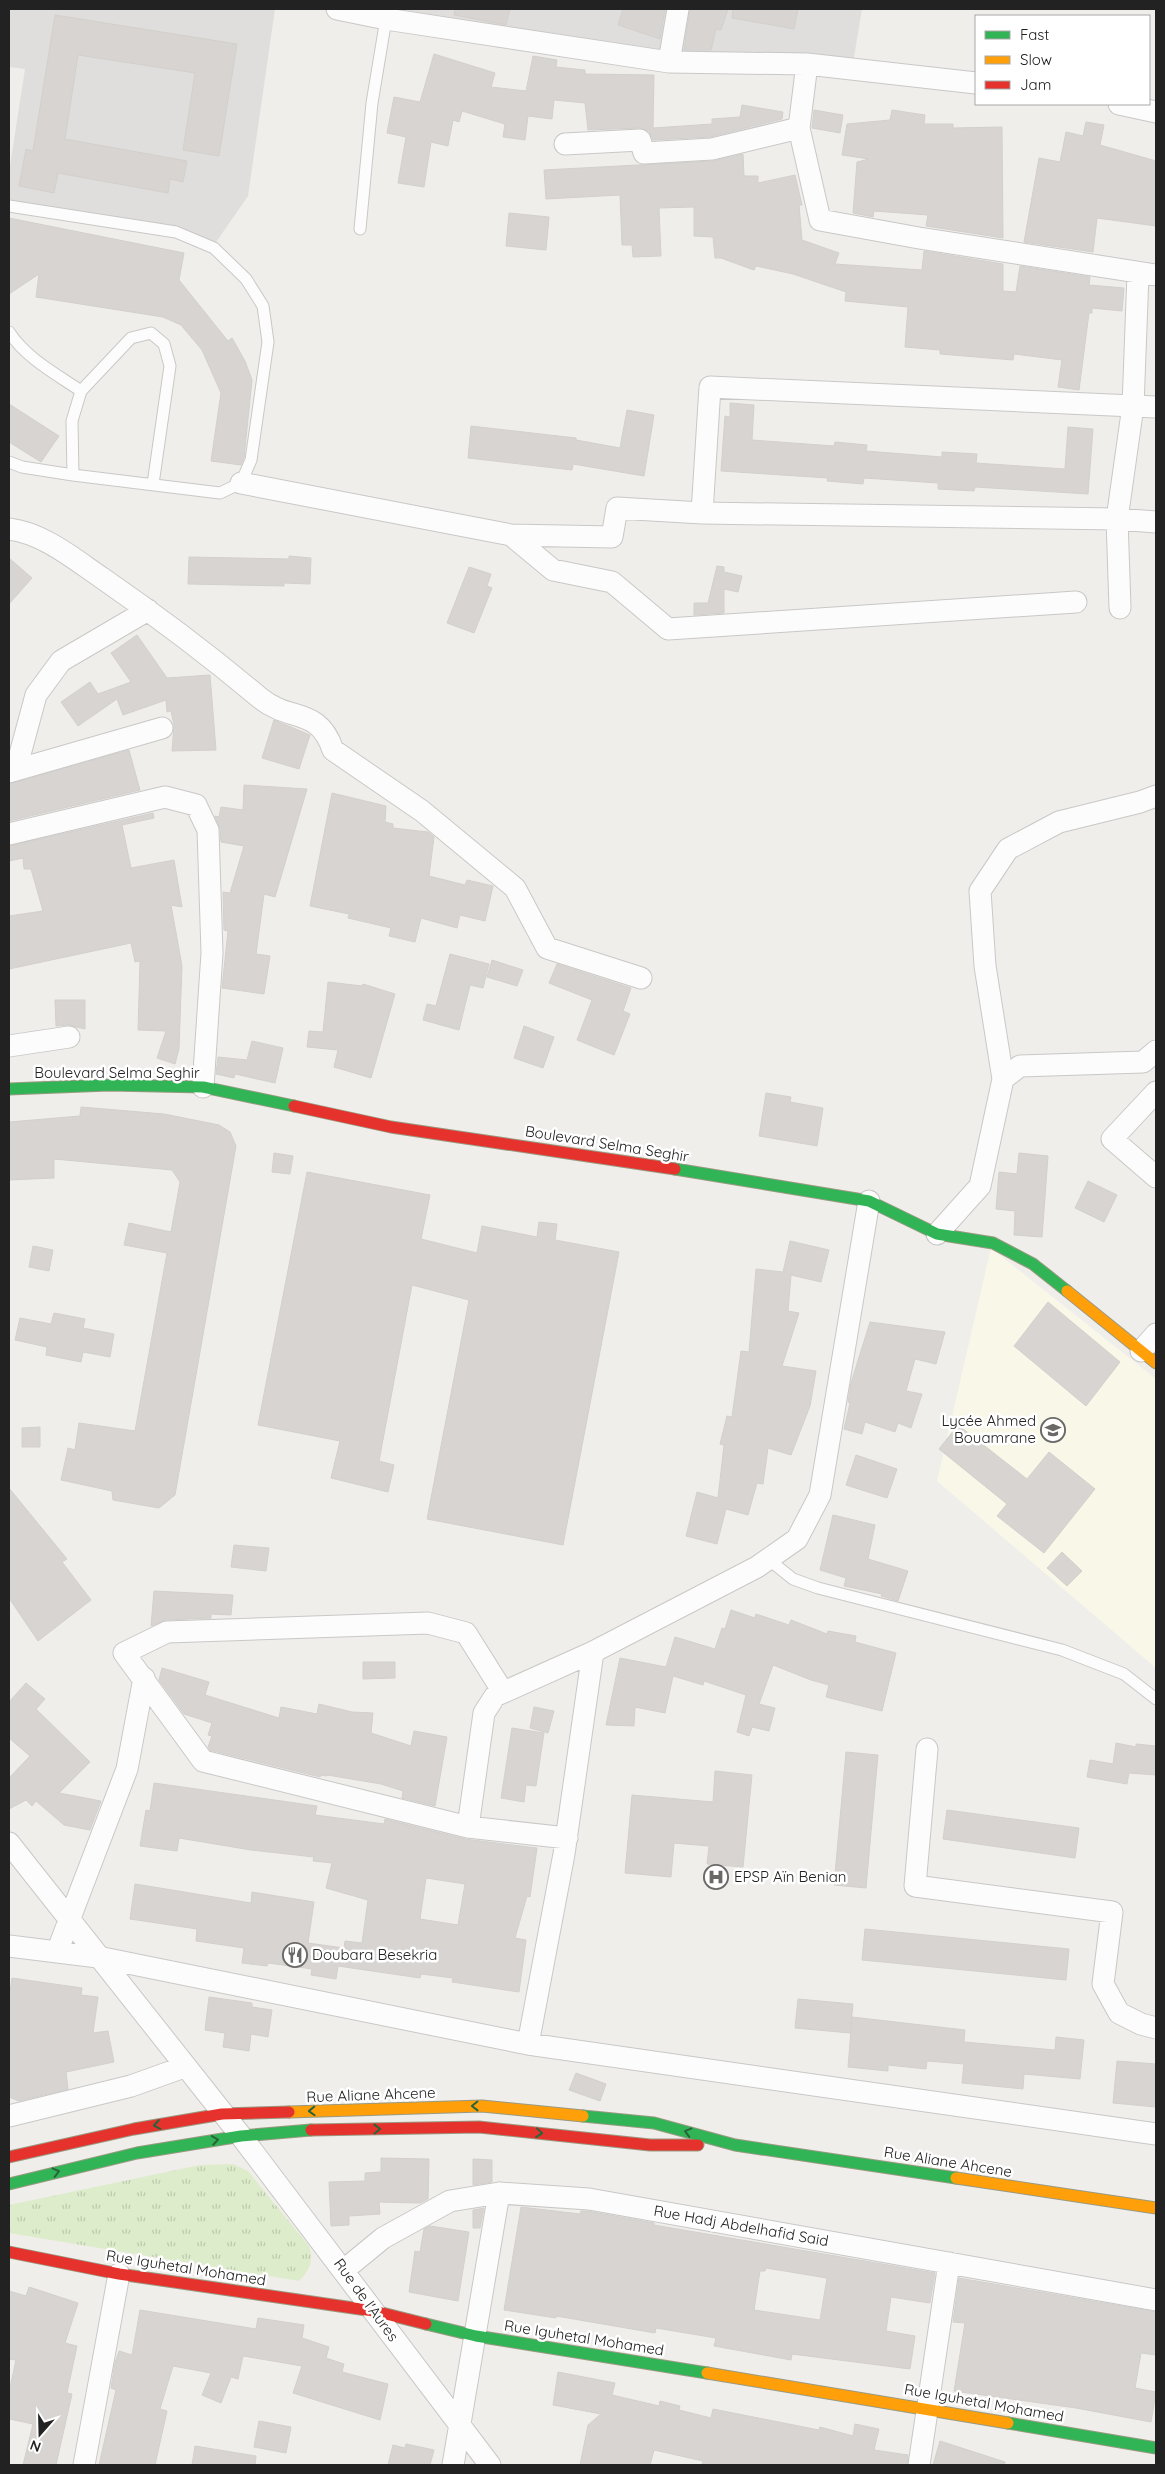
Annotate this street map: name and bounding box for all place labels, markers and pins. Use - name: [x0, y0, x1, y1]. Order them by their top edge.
- place label: Lycée Ahmed Bouamrane: [942, 1411, 1036, 1447]
- school or university icon: Lycée Ahmed Bouamrane: [1040, 1417, 1066, 1443]
- hospital icon: EPSP Aïn Benian: [703, 1864, 729, 1890]
- place label: EPSP Aïn Benian: [734, 1867, 846, 1886]
- restaurant icon: Doubara Besekria: [282, 1942, 308, 1968]
- place label: Doubara Besekria: [312, 1945, 437, 1964]

